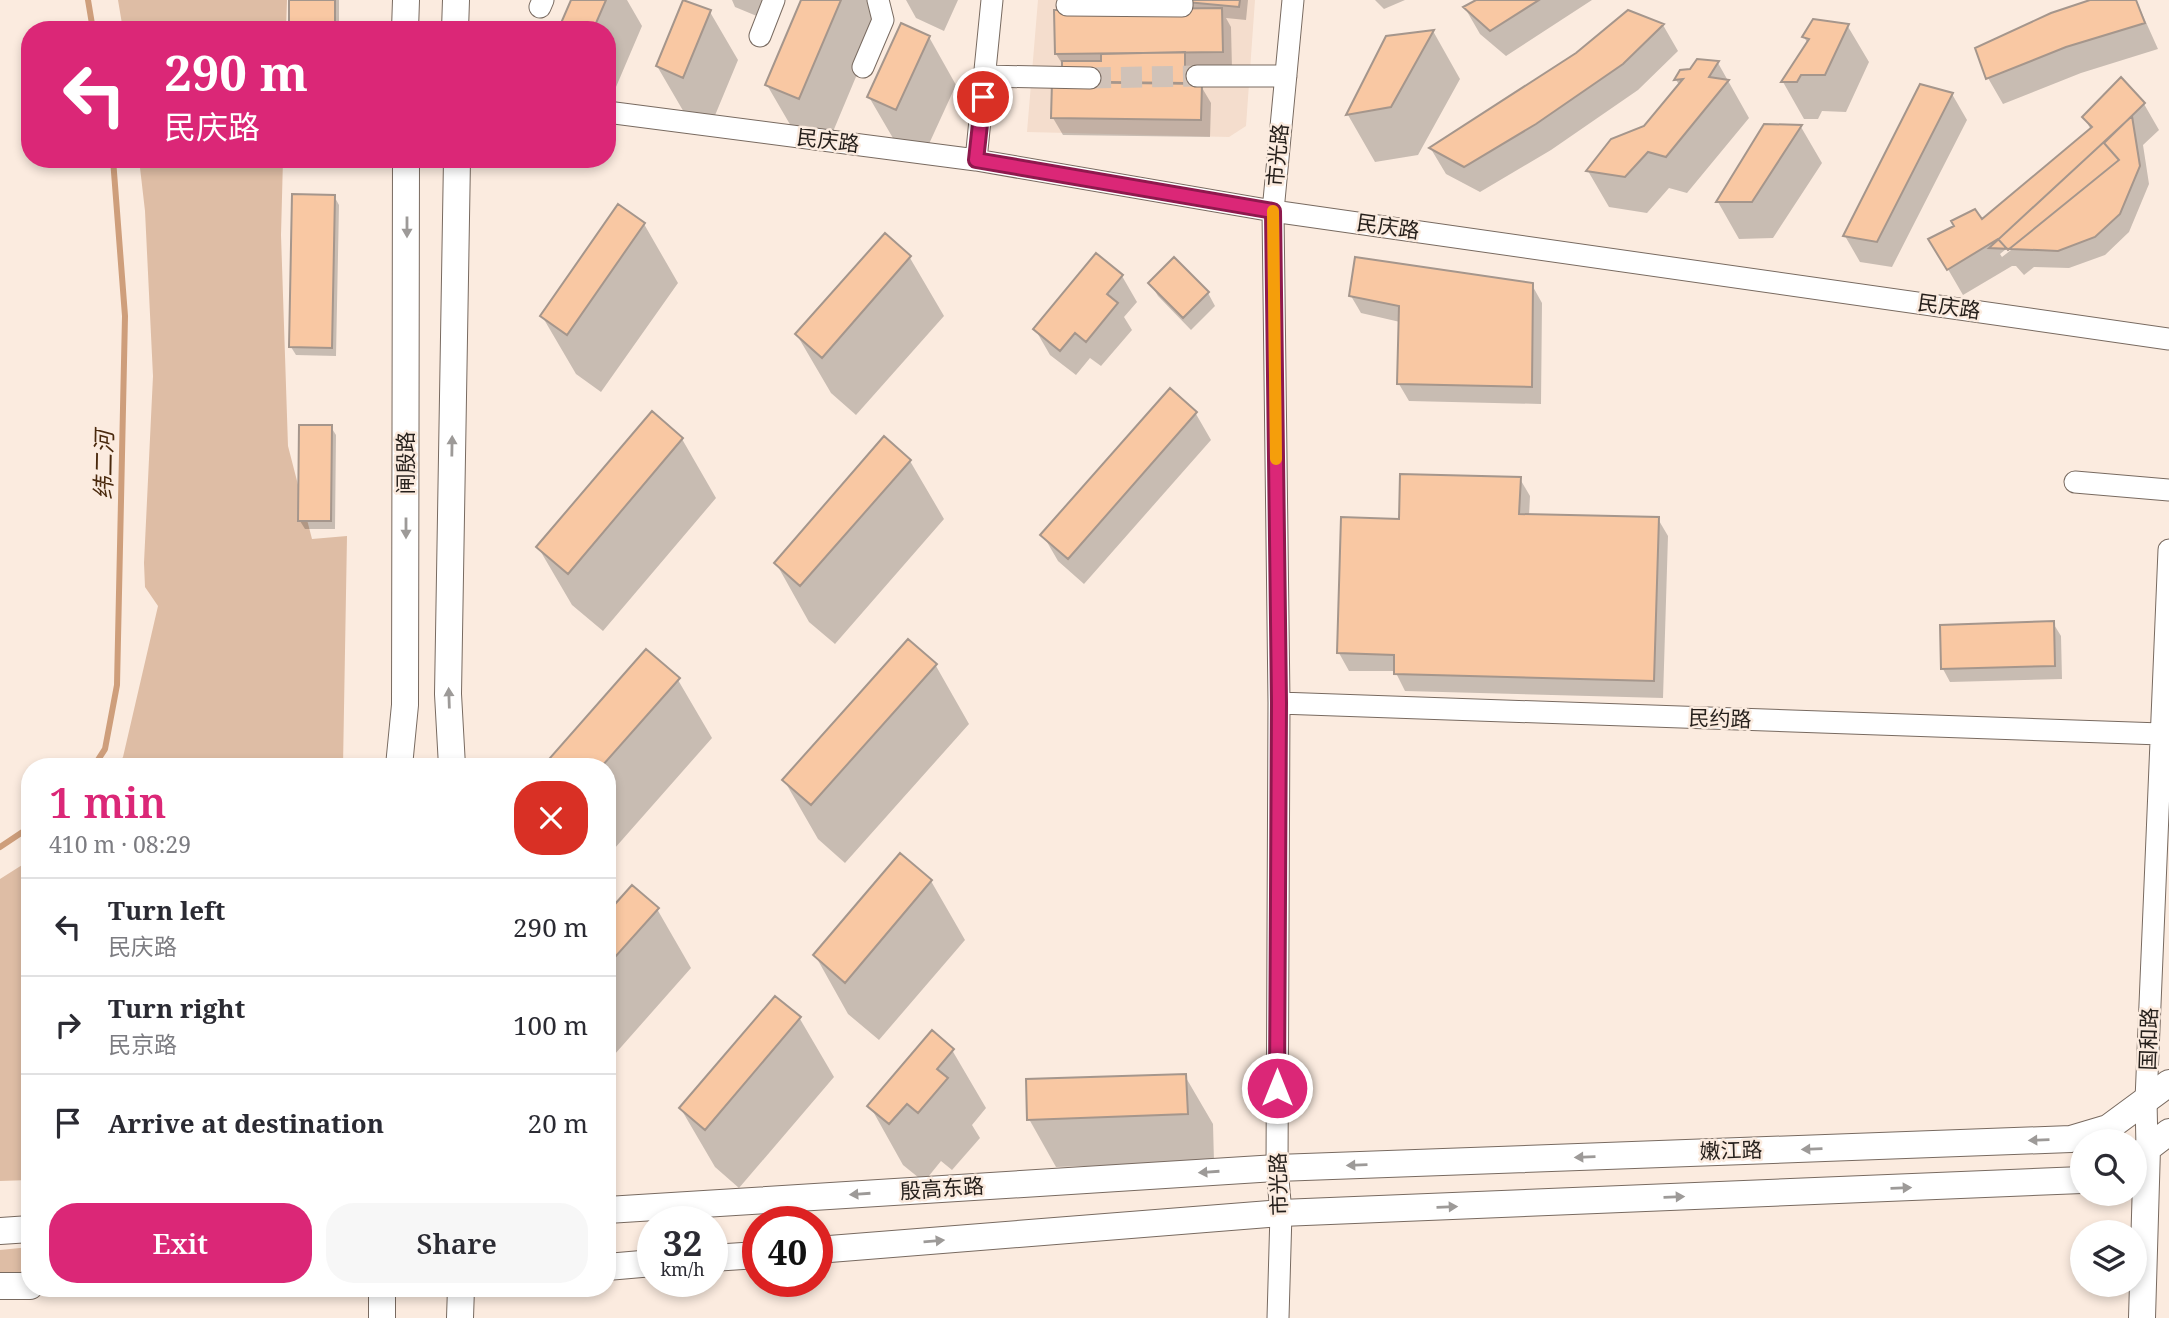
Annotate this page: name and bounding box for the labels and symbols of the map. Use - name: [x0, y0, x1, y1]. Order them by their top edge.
- pin: [953, 67, 1013, 127]
- street label: 民庆路: [795, 122, 861, 158]
- street label: 市光路: [1260, 122, 1294, 188]
- street label: 民庆路: [1355, 208, 1421, 244]
- one-way arrow: [401, 217, 413, 239]
- street label: 民庆路: [1916, 288, 1982, 324]
- water label: 纬二河: [86, 426, 120, 500]
- street label: 闸殷路: [391, 432, 419, 495]
- one-way arrow: [446, 435, 458, 457]
- one-way arrow: [400, 518, 412, 540]
- one-way arrow: [443, 687, 454, 709]
- street label: 民约路: [1688, 703, 1752, 733]
- street label: 国和路: [2133, 1007, 2163, 1071]
- position arrow: [1240, 1051, 1314, 1125]
- street label: 嫩江路: [1699, 1135, 1763, 1165]
- one-way arrow: [2028, 1135, 2050, 1146]
- one-way arrow: [1801, 1143, 1823, 1154]
- one-way arrow: [1573, 1151, 1595, 1162]
- street label: 市光路: [1263, 1152, 1293, 1216]
- one-way arrow: [1346, 1160, 1368, 1171]
- one-way arrow: [1198, 1167, 1220, 1178]
- street label: 殷高东路: [899, 1171, 985, 1205]
- one-way arrow: [1891, 1183, 1913, 1194]
- one-way arrow: [849, 1189, 871, 1200]
- one-way arrow: [1663, 1192, 1685, 1203]
- one-way arrow: [1436, 1201, 1458, 1212]
- speed limit sign: 40: [742, 1206, 833, 1297]
- one-way arrow: [923, 1235, 945, 1246]

